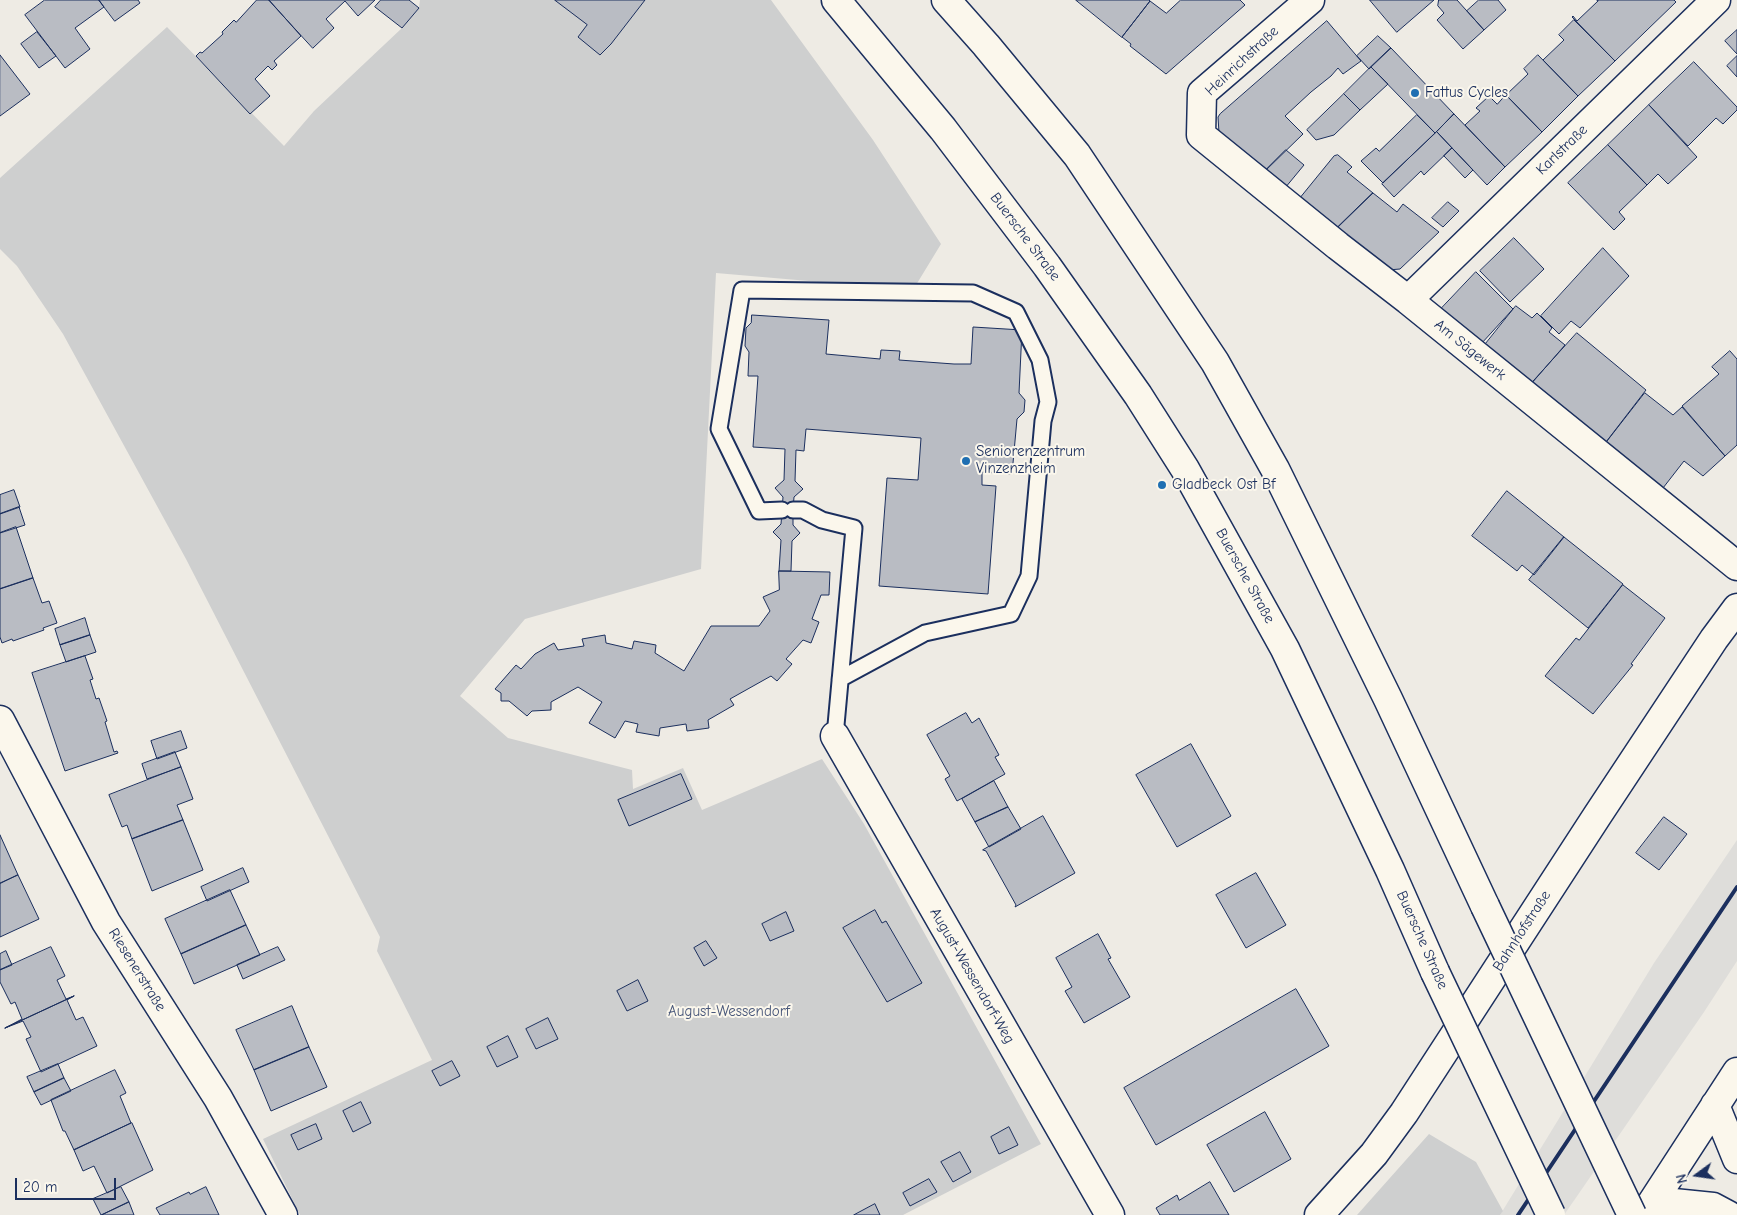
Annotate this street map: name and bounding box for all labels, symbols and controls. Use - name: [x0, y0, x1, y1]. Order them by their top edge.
- street label: Heinrichstraße: [1201, 22, 1283, 100]
- place label: Fattus Cycles: [1425, 84, 1508, 102]
- marker: Fattus Cycles: [1409, 87, 1421, 99]
- street label: Karlstraße: [1532, 121, 1592, 179]
- street label: Buersche Straße: [986, 189, 1064, 285]
- street label: Am Sägewerk: [1431, 316, 1509, 384]
- place label: Seniorenzentrum Vinzenzheim: [976, 443, 1085, 478]
- marker: Seniorenzentrum Vinzenzheim: [960, 455, 972, 467]
- place label: Gladbeck Ost Bf: [1172, 476, 1275, 494]
- marker: Gladbeck Ost Bf: [1156, 479, 1168, 491]
- street label: Buersche Straße: [1211, 525, 1279, 627]
- street label: Bahnhofstraße: [1489, 887, 1555, 975]
- street label: Buersche Straße: [1392, 888, 1452, 992]
- street label: August-Wessendorf-Weg: [926, 905, 1018, 1047]
- street label: Riesenerstraße: [104, 925, 170, 1015]
- park label: August-Wessendorf: [668, 1003, 790, 1021]
- north arrow: [1672, 1150, 1722, 1200]
- scale bar: [18, 1168, 119, 1200]
- text: N: [1673, 1172, 1691, 1185]
- text: 20 m: [23, 1178, 57, 1196]

